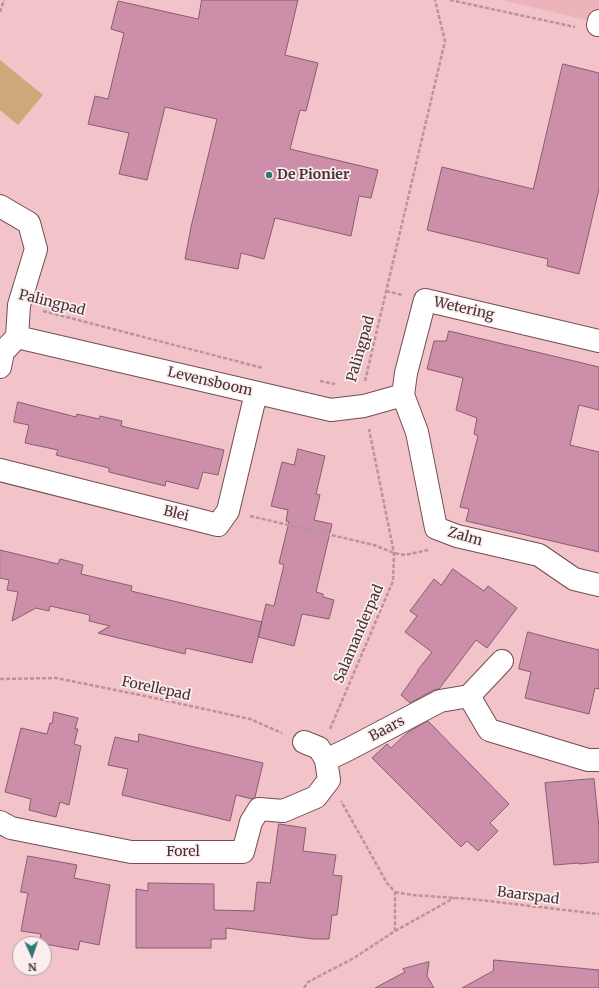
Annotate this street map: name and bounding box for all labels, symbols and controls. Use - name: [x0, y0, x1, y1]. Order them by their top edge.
- place label: De Pionier: [277, 167, 349, 183]
- marker: De Pionier: [264, 170, 274, 180]
- street label: Palingpad: [17, 287, 87, 319]
- street label: Wetering: [432, 294, 496, 324]
- street label: Palingpad: [344, 314, 378, 384]
- street label: Levensboom: [166, 364, 254, 400]
- street label: Blei: [162, 503, 190, 525]
- street label: Zalm: [446, 524, 484, 550]
- street label: Salamanderpad: [331, 582, 387, 686]
- street label: Forellepad: [120, 674, 192, 704]
- street label: Baars: [366, 713, 408, 745]
- street label: Forel: [166, 844, 200, 860]
- street label: Baarspad: [496, 884, 560, 908]
- north arrow: [12, 936, 52, 976]
- text: N: [28, 960, 37, 974]

